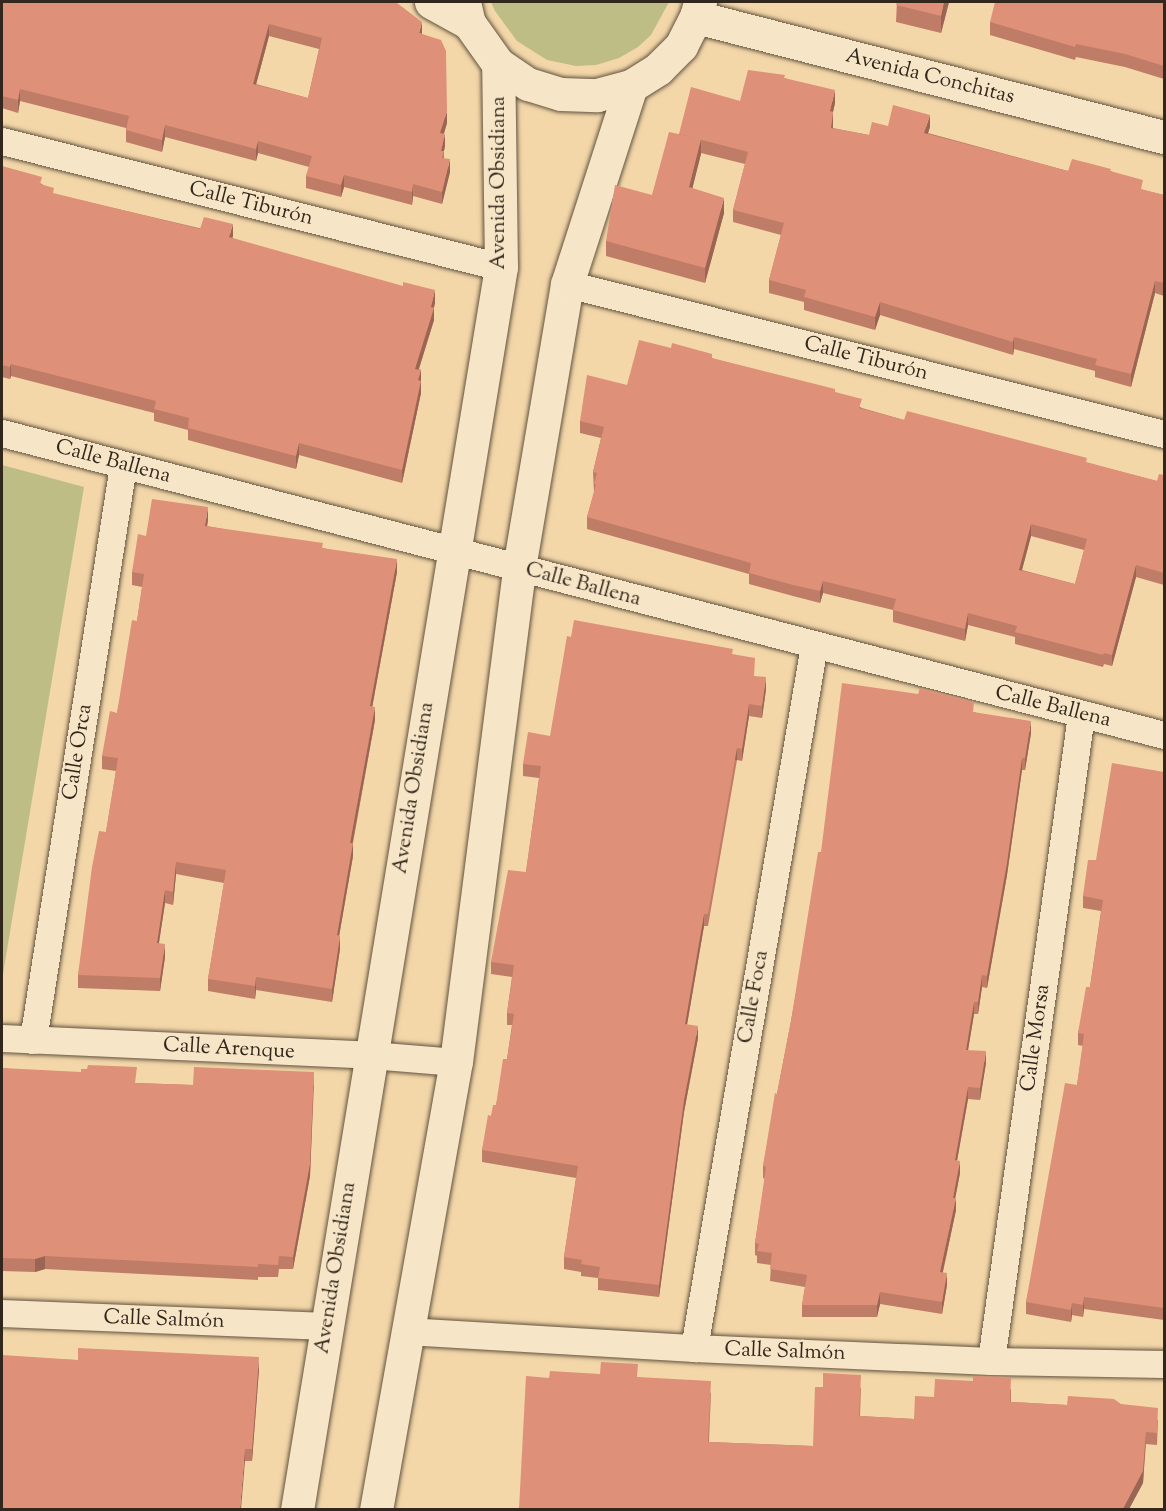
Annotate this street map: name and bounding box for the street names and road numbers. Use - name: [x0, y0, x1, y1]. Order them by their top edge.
- street label: Avenida Conchitas: [843, 44, 1017, 110]
- street label: Avenida Obsidiana: [486, 96, 512, 270]
- street label: Calle Tiburón: [186, 176, 316, 232]
- street label: Calle Tiburón: [801, 331, 931, 387]
- street label: Calle Ballena: [53, 435, 173, 489]
- street label: Calle Ballena: [523, 558, 643, 612]
- street label: Calle Ballena: [993, 680, 1113, 734]
- street label: Avenida Obsidiana: [388, 700, 440, 876]
- street label: Calle Orca: [58, 702, 98, 802]
- street label: Calle Foca: [733, 948, 775, 1046]
- street label: Calle Morsa: [1016, 983, 1056, 1093]
- street label: Calle Arenque: [162, 1033, 296, 1065]
- street label: Avenida Obsidiana: [310, 1180, 362, 1356]
- street label: Calle Salmón: [103, 1305, 225, 1335]
- street label: Calle Salmón: [724, 1337, 846, 1367]

